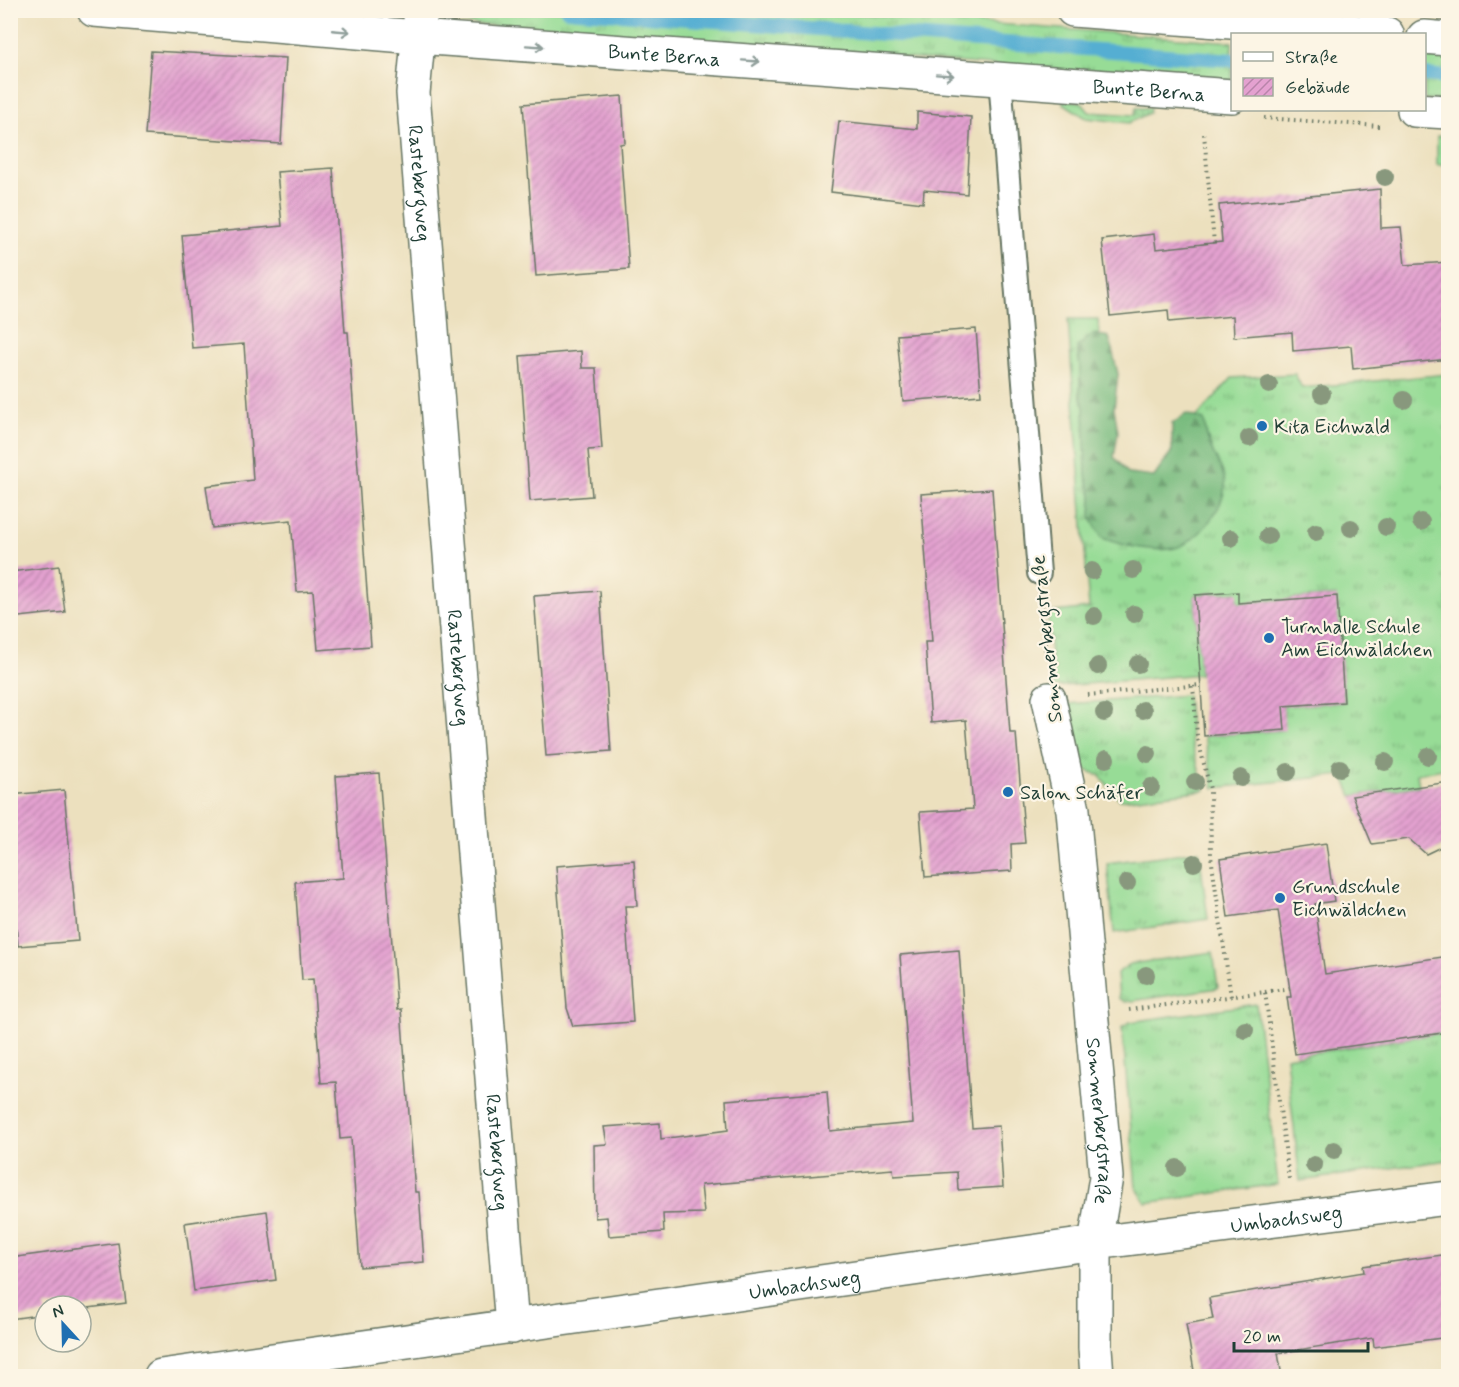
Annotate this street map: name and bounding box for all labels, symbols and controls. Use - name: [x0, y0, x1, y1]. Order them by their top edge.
- one-way arrow: [331, 26, 350, 37]
- legend: [1231, 33, 1426, 111]
- street label: Bunte Berna: [607, 39, 721, 74]
- one-way arrow: [525, 40, 545, 51]
- text: Straße: [1285, 46, 1338, 70]
- one-way arrow: [740, 56, 760, 67]
- one-way arrow: [935, 69, 955, 80]
- street label: Bunte Berna: [1092, 74, 1206, 109]
- text: Gebäude: [1285, 76, 1350, 100]
- street label: Rastebergweg: [401, 124, 437, 243]
- place label: Kita Eichwald: [1274, 414, 1390, 441]
- marker: Kita Eichwald: [1255, 419, 1269, 433]
- street label: Sommerbergstraße: [1025, 554, 1072, 724]
- street label: Rastebergweg: [439, 608, 476, 727]
- place label: Turnhalle Schule Am Eichwäldchen: [1281, 614, 1433, 664]
- marker: Turnhalle Schule Am Eichwäldchen: [1262, 631, 1276, 645]
- place label: Salon Schäfer: [1020, 780, 1143, 807]
- marker: Salon Schäfer: [1001, 785, 1015, 799]
- place label: Grundschule Eichwäldchen: [1292, 874, 1407, 924]
- marker: Grundschule Eichwäldchen: [1273, 891, 1287, 905]
- street label: Sommerbergstraße: [1079, 1036, 1118, 1207]
- street label: Rastebergweg: [478, 1093, 515, 1212]
- street label: Umbachsweg: [1229, 1200, 1344, 1241]
- street label: Umbachsweg: [747, 1265, 862, 1307]
- north arrow: [33, 1294, 93, 1354]
- text: N: [49, 1300, 67, 1323]
- scale bar: [1234, 1315, 1368, 1353]
- text: 20 m: [1243, 1325, 1281, 1349]

